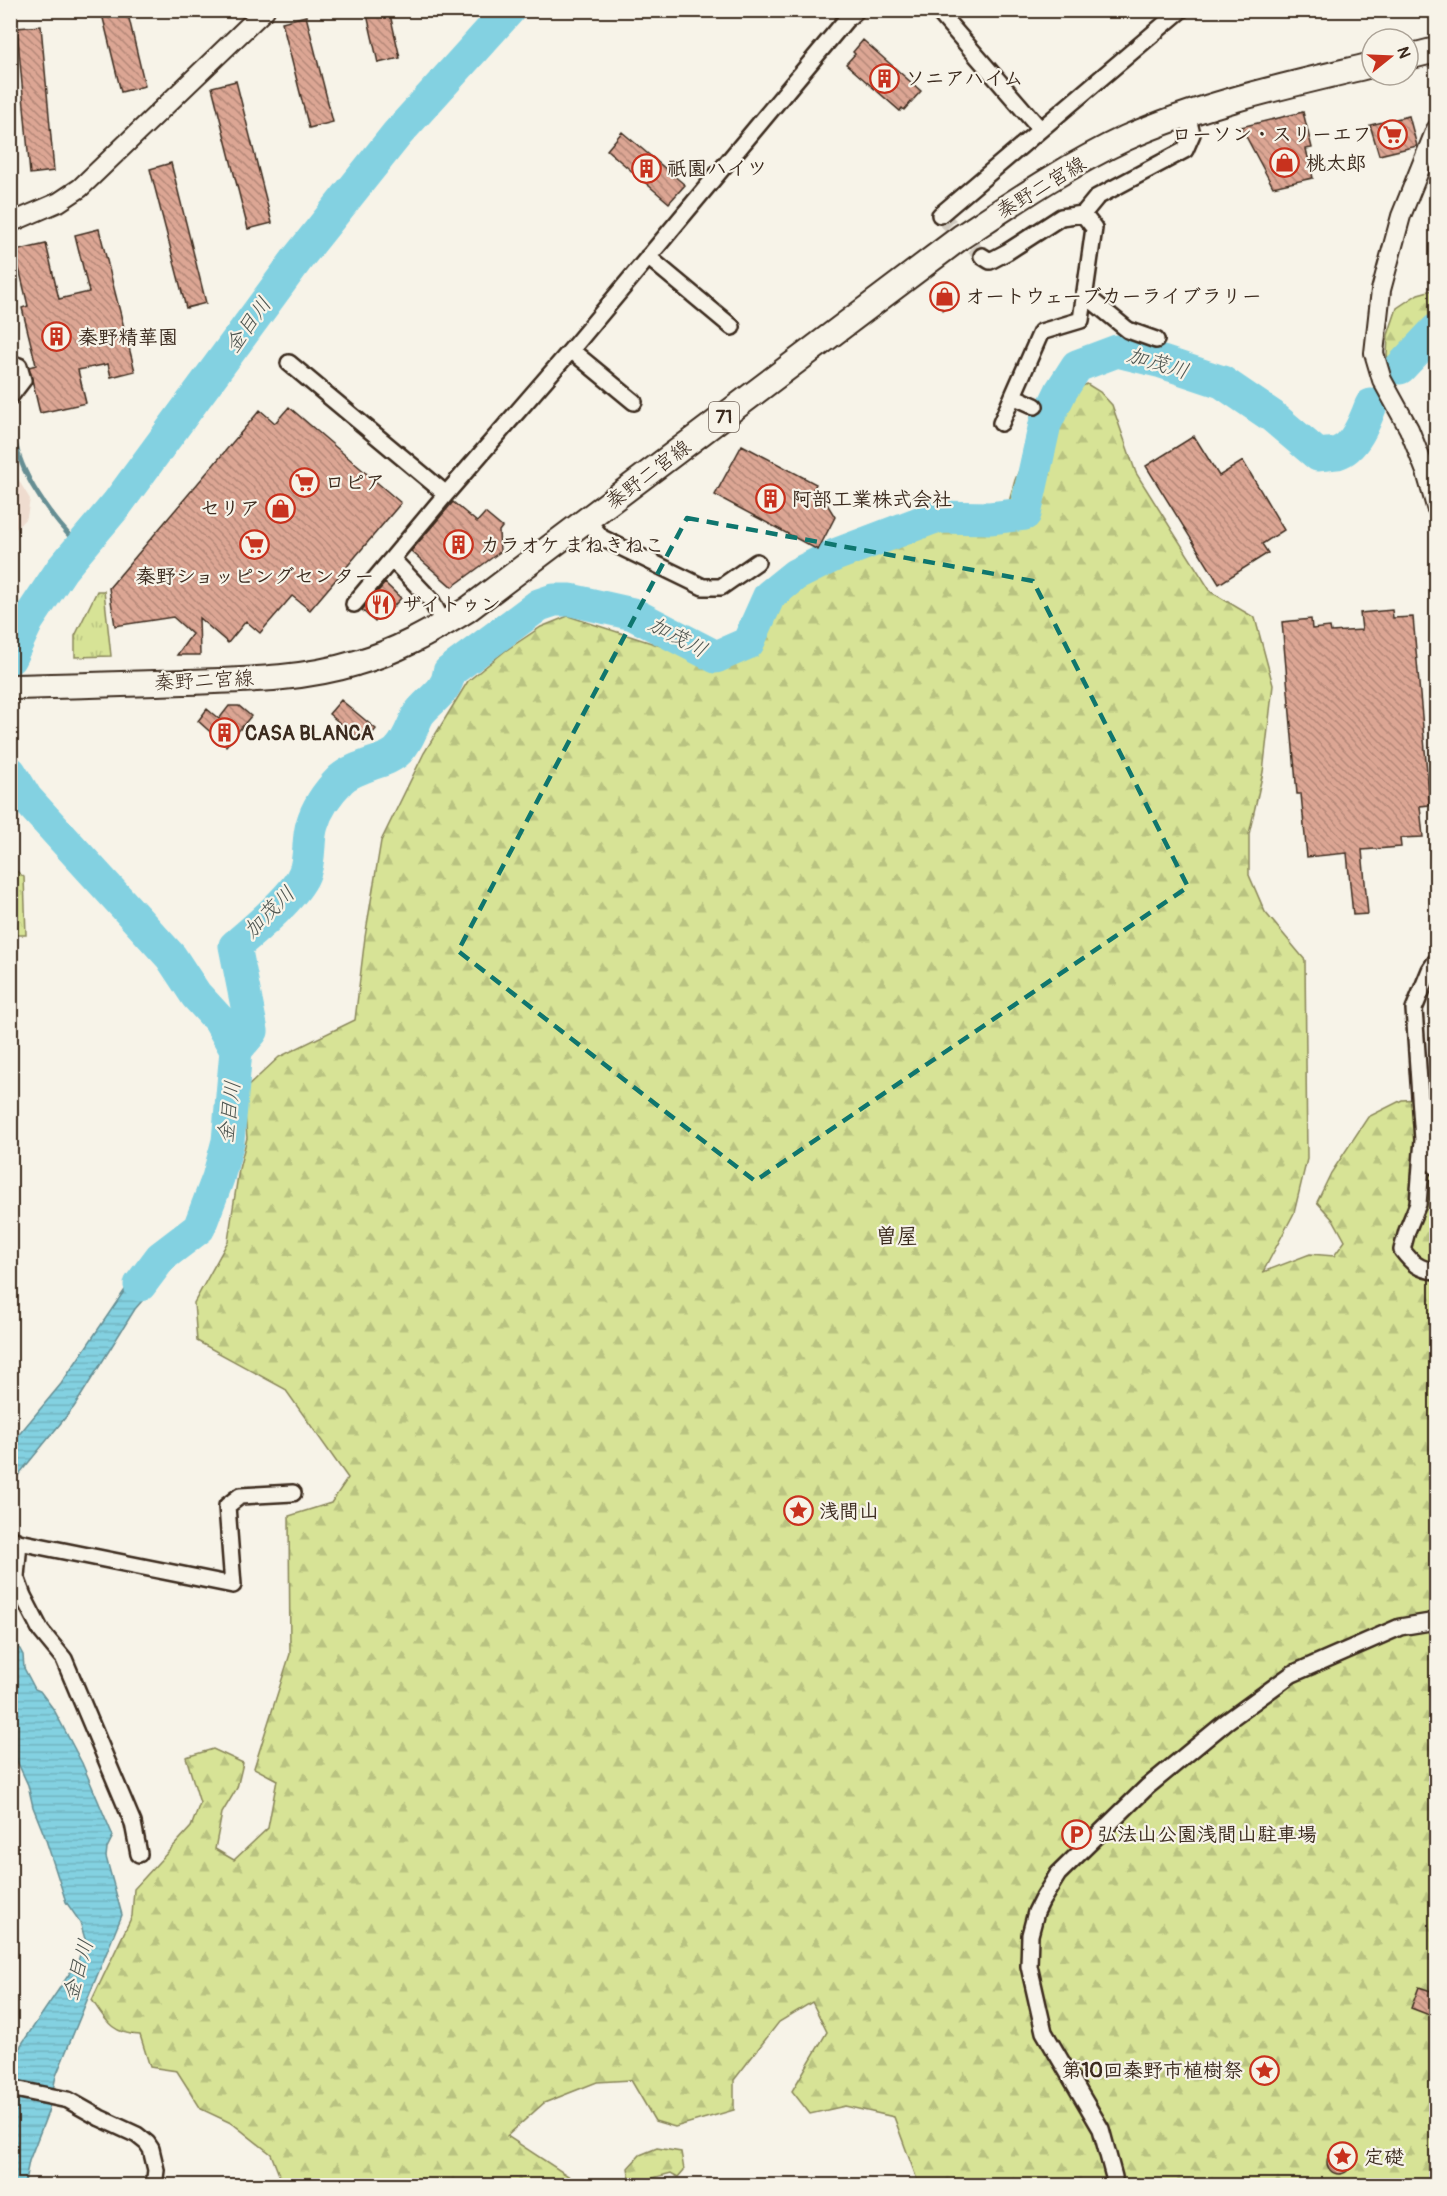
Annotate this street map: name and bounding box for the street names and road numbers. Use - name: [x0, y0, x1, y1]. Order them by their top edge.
- street label: 秦野二宮線: [992, 151, 1091, 224]
- road number: 71: [709, 402, 739, 432]
- street label: 秦野二宮線: [601, 434, 696, 514]
- street label: 秦野二宮線: [153, 665, 255, 696]

